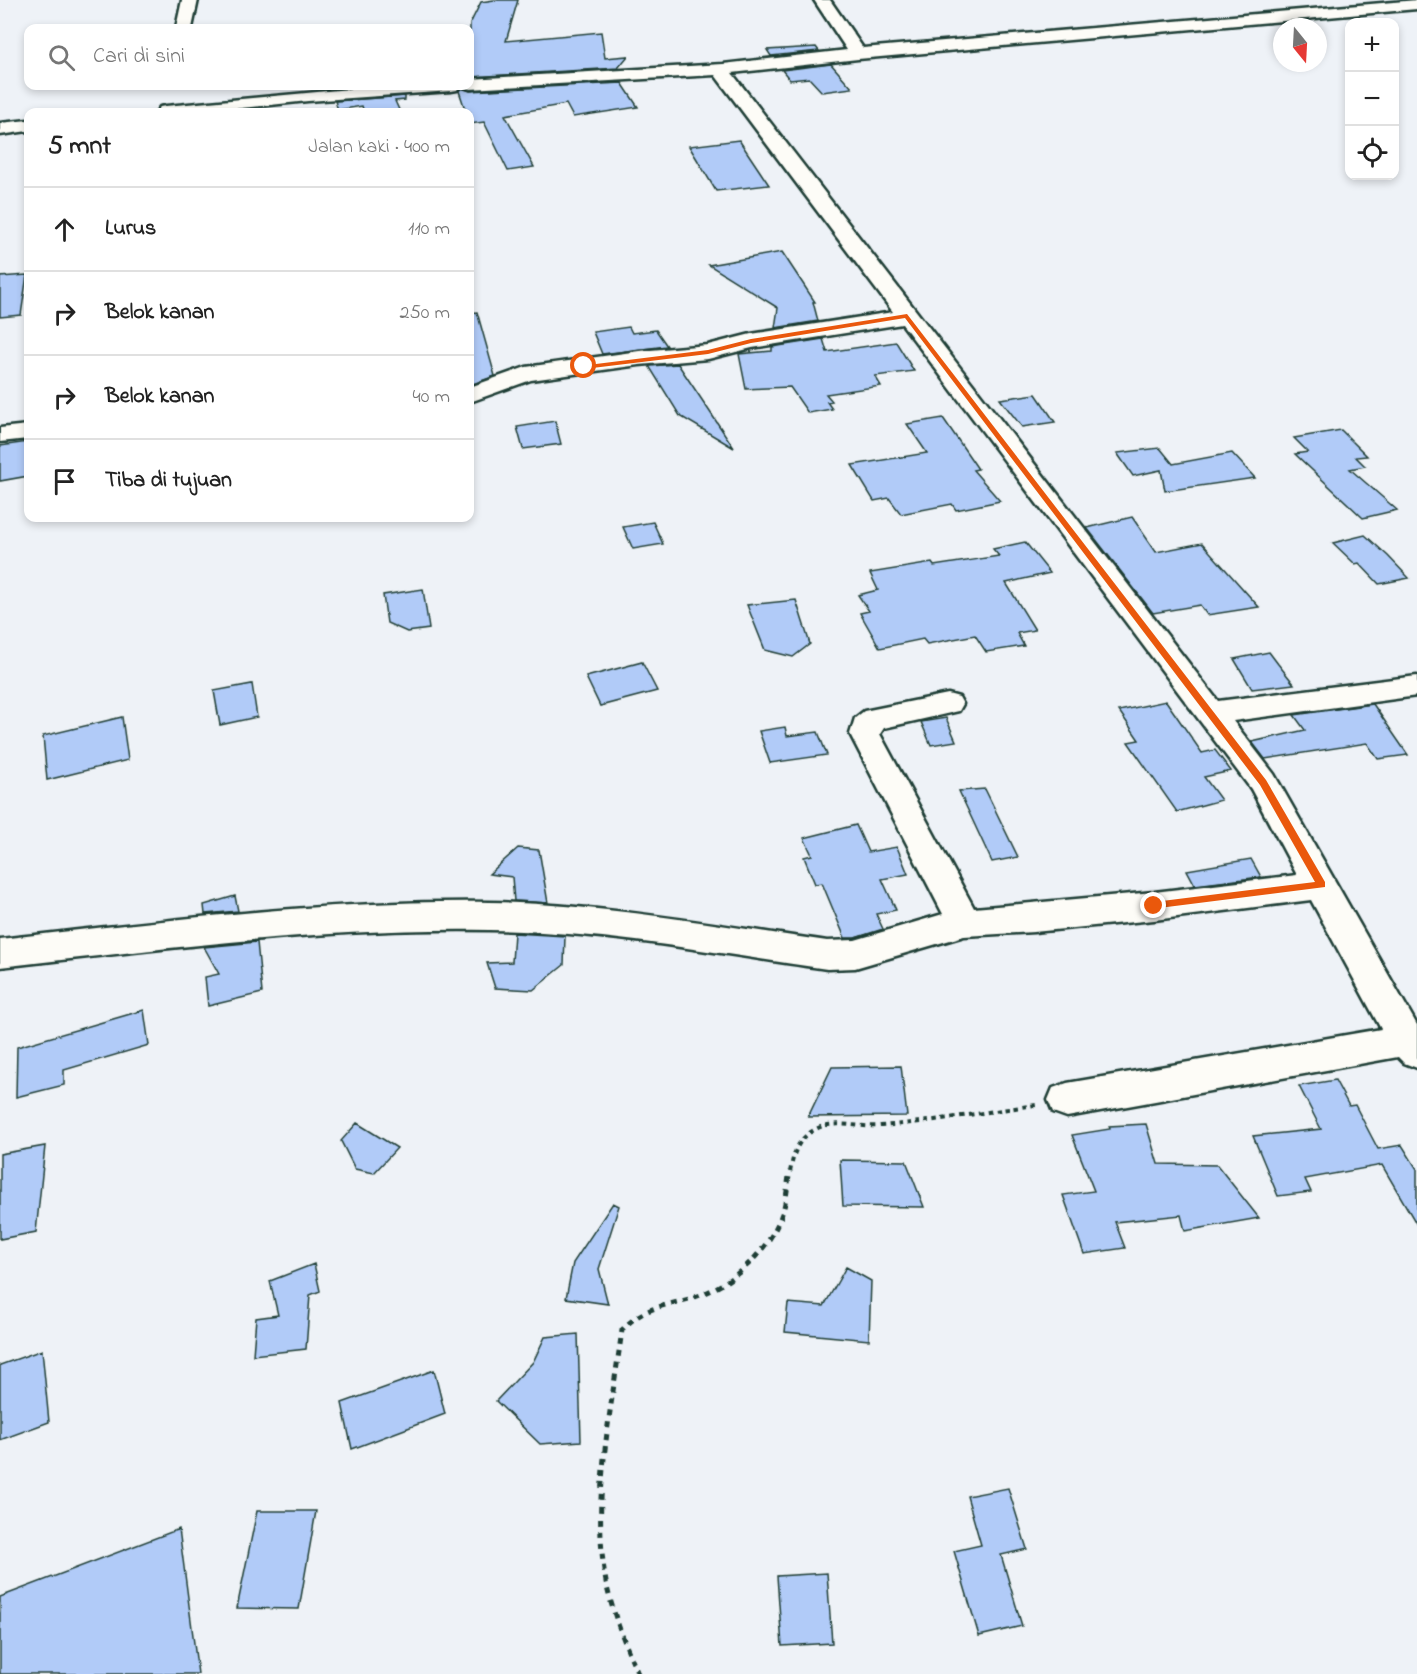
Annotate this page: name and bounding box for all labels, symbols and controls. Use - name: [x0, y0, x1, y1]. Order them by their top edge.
- north arrow: [1273, 18, 1327, 72]
- map controls: [1345, 18, 1399, 180]
- button: +: [1345, 18, 1399, 72]
- search box: [24, 24, 474, 90]
- icon: search: [45, 41, 78, 74]
- text: Cari di sini: [93, 41, 185, 73]
- button: −: [1345, 72, 1399, 126]
- button: locate: [1345, 126, 1399, 180]
- text: 5 mnt: [48, 128, 111, 166]
- text: Jalan kaki · 400 m: [308, 133, 450, 162]
- icon: ahead: [48, 213, 81, 246]
- text: Lurus: [105, 213, 156, 245]
- text: 110 m: [408, 215, 450, 244]
- icon: right: [48, 297, 81, 330]
- text: Belok kanan: [105, 297, 214, 329]
- text: 250 m: [399, 299, 450, 328]
- route start: [570, 352, 596, 378]
- icon: right: [48, 381, 81, 414]
- text: Belok kanan: [105, 381, 214, 413]
- text: 40 m: [413, 383, 450, 412]
- icon: arrive: [48, 465, 81, 498]
- text: Tiba di tujuan: [105, 465, 232, 497]
- route end: [1140, 892, 1166, 918]

